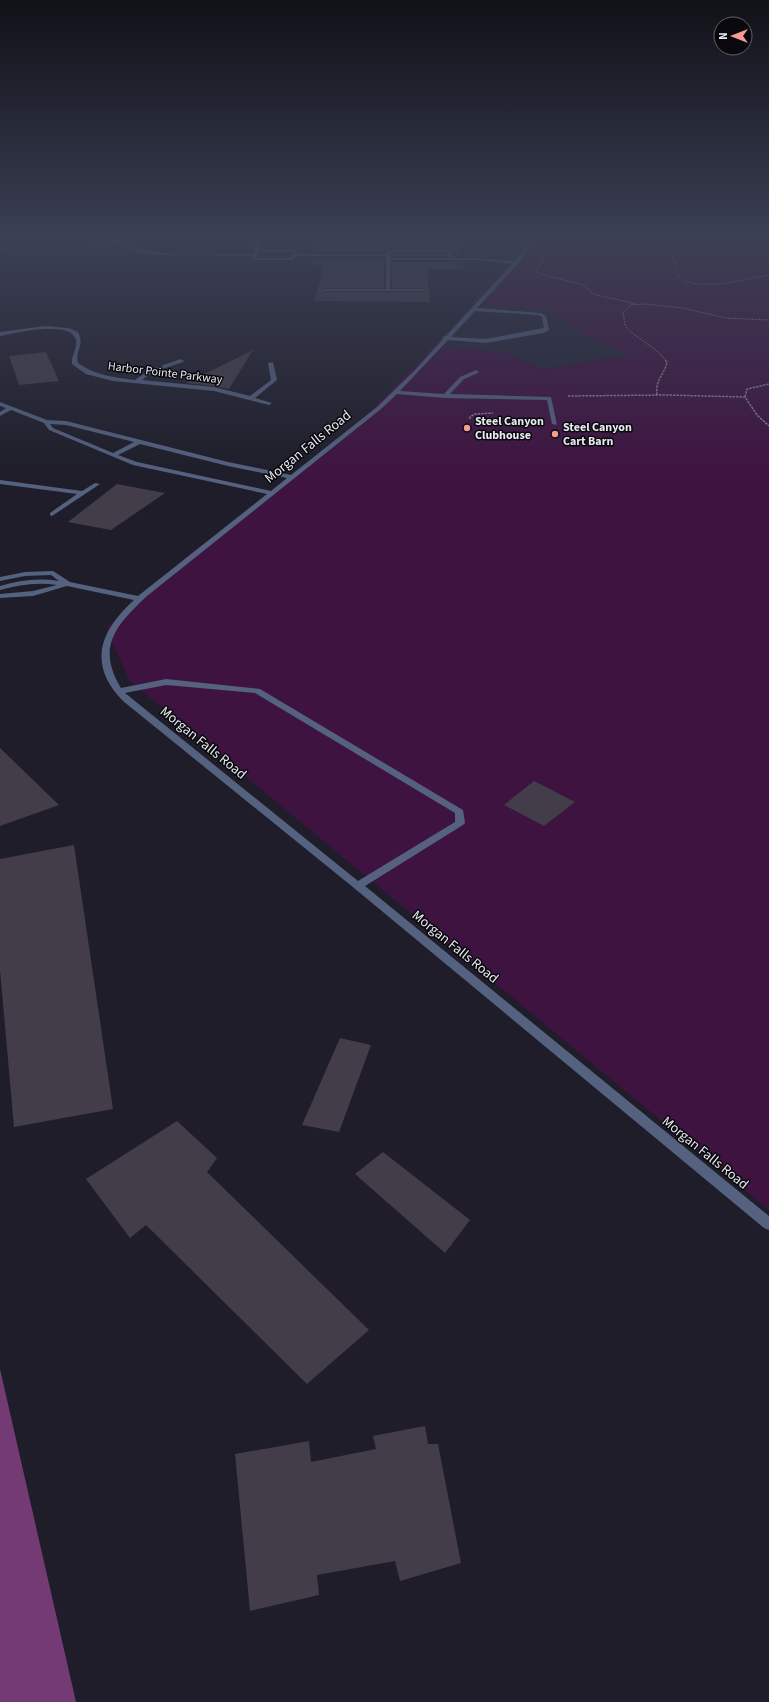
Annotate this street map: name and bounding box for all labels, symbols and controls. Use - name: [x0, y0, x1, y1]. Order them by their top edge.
- north arrow: [713, 16, 753, 56]
- text: N: [716, 32, 731, 40]
- street label: Harbor Pointe Parkway: [107, 358, 224, 388]
- street label: Morgan Falls Road: [260, 406, 356, 488]
- place label: Steel Canyon Clubhouse: [475, 413, 544, 444]
- place label: Steel Canyon Cart Barn: [563, 419, 632, 450]
- marker: Steel Canyon Clubhouse: [462, 423, 472, 433]
- marker: Steel Canyon Cart Barn: [550, 429, 560, 439]
- street label: Morgan Falls Road: [155, 702, 251, 784]
- street label: Morgan Falls Road: [407, 906, 503, 988]
- street label: Morgan Falls Road: [657, 1112, 753, 1194]

